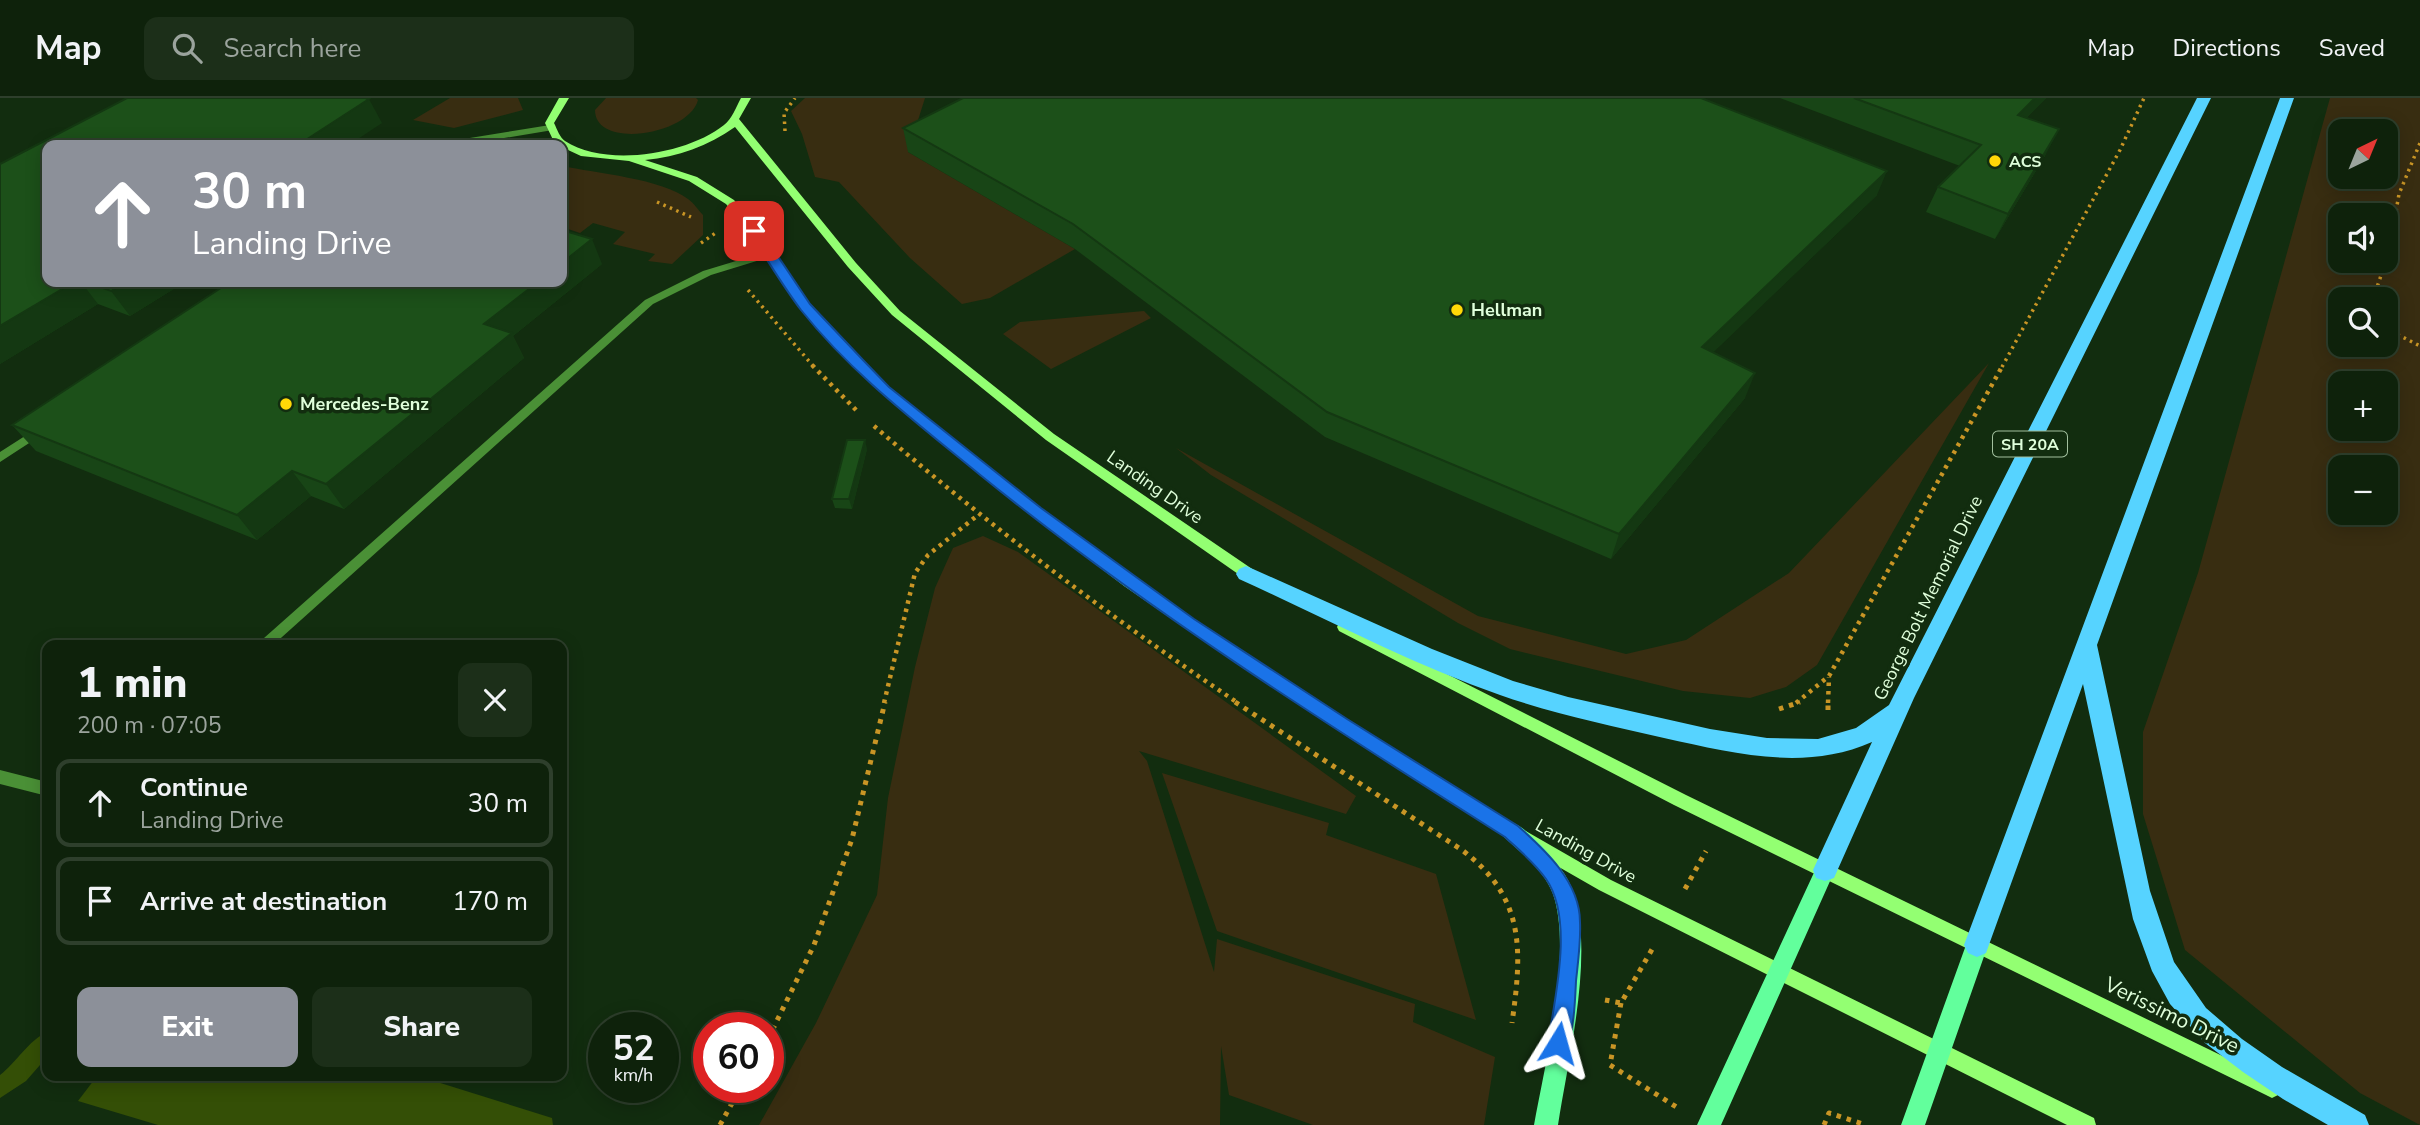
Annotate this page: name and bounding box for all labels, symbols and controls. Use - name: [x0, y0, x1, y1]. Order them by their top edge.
- search box: [144, 17, 634, 80]
- text: Map: [35, 26, 102, 71]
- icon: search: [168, 29, 206, 67]
- text: Search here: [224, 31, 361, 66]
- text: Map: [2087, 32, 2134, 64]
- text: Directions: [2172, 32, 2281, 64]
- text: Saved: [2319, 32, 2385, 64]
- north arrow: [2328, 119, 2398, 189]
- map controls: [2328, 119, 2398, 525]
- place label: ACS: [2009, 151, 2041, 173]
- marker: ACS: [1987, 153, 2003, 169]
- text: 30 m: [192, 158, 307, 225]
- icon: ahead: [77, 168, 168, 259]
- pin: [724, 201, 784, 261]
- button: sound: [2328, 203, 2398, 273]
- icon: arrive: [735, 212, 773, 250]
- text: Landing Drive: [192, 222, 392, 265]
- button: search: [2328, 287, 2398, 357]
- place label: Hellman: [1471, 298, 1542, 322]
- marker: Hellman: [1449, 302, 1465, 318]
- button: +: [2328, 371, 2398, 441]
- place label: Mercedes-Benz: [300, 392, 429, 416]
- marker: Mercedes-Benz: [278, 396, 294, 412]
- road number: SH 20A: [1993, 432, 2067, 456]
- street label: Landing Drive: [1102, 445, 1208, 529]
- button: −: [2328, 455, 2398, 525]
- street label: George Bolt Memorial Drive: [1868, 492, 1988, 704]
- text: 1 min: [77, 655, 187, 712]
- button: close: [458, 663, 532, 737]
- text: 200 m · 07:05: [77, 710, 222, 741]
- text: Continue: [140, 770, 248, 805]
- icon: ahead: [81, 784, 119, 822]
- text: 30 m: [468, 786, 528, 821]
- text: Landing Drive: [140, 805, 284, 836]
- street label: Landing Drive: [1531, 813, 1641, 889]
- icon: arrive: [81, 882, 119, 920]
- text: Arrive at destination: [140, 884, 387, 919]
- text: 170 m: [452, 884, 528, 919]
- street label: Verissimo Drive: [2099, 970, 2244, 1060]
- button: Exit: [77, 987, 298, 1067]
- button: Share: [312, 987, 532, 1067]
- position arrow: [1521, 1006, 1595, 1080]
- speed limit sign: 60: [693, 1012, 784, 1103]
- text: 52: [612, 1025, 655, 1072]
- text: km/h: [614, 1063, 653, 1087]

